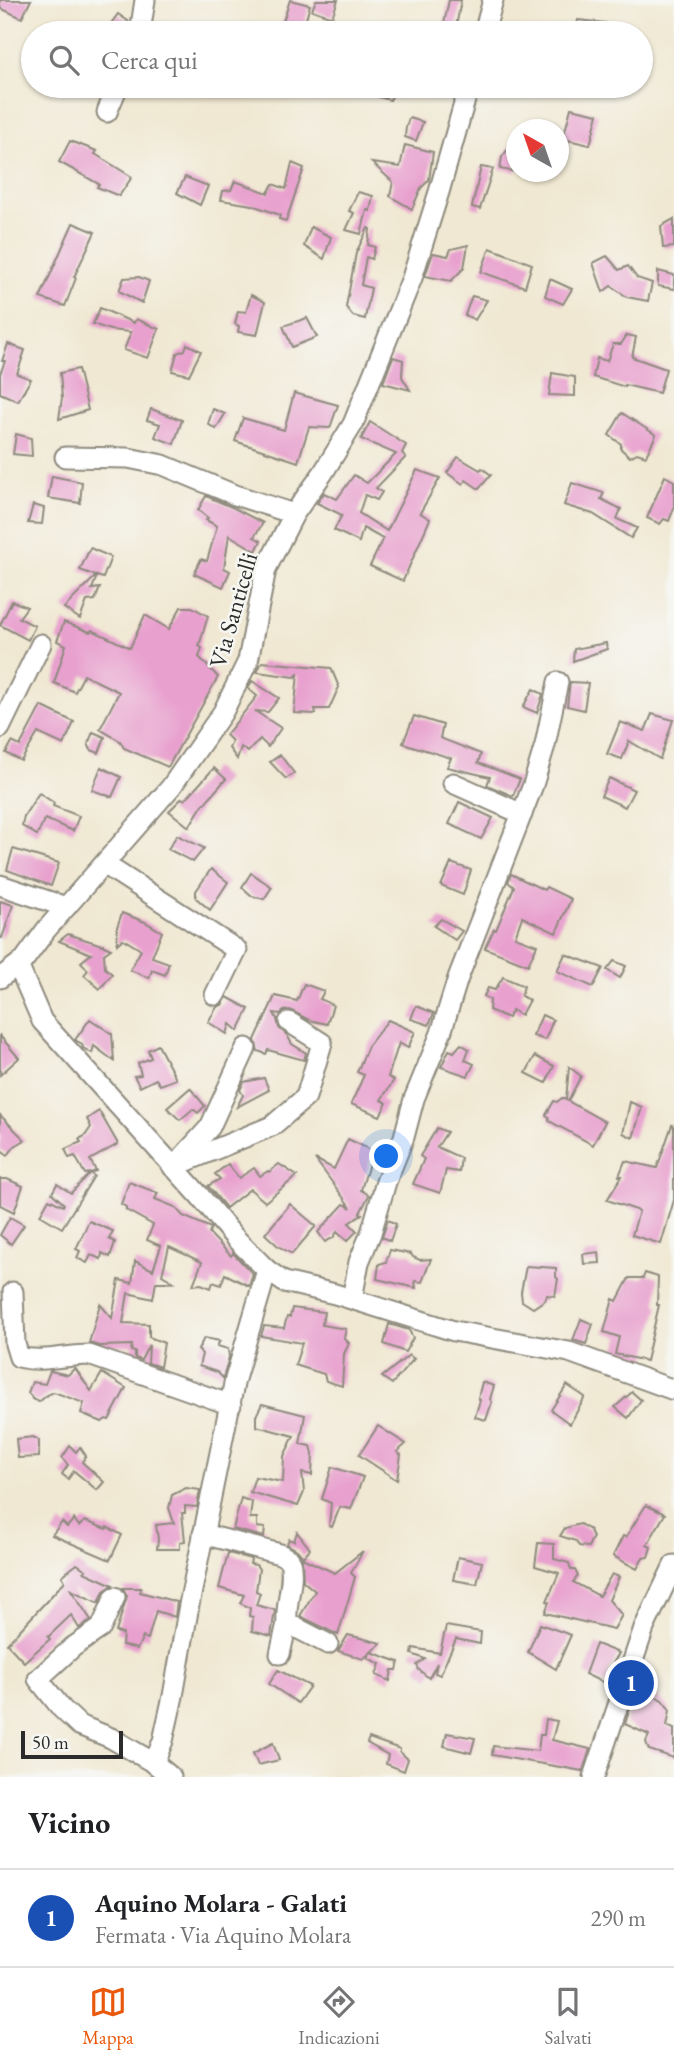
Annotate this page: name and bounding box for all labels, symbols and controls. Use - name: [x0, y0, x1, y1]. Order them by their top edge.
- search box: [21, 21, 653, 98]
- icon: search: [45, 41, 83, 79]
- text: Cerca qui: [101, 43, 198, 77]
- north arrow: [506, 119, 569, 182]
- street label: Via Santicelli: [202, 549, 264, 671]
- your location: [369, 1139, 403, 1173]
- pin: 1: [608, 1657, 654, 1709]
- scale bar: [21, 1728, 122, 1760]
- text: 50 m: [32, 1730, 69, 1755]
- text: Vicino: [28, 1803, 110, 1842]
- text: Aquino Molara - Galati: [95, 1886, 347, 1920]
- text: 1: [45, 1903, 57, 1933]
- text: 290 m: [590, 1903, 646, 1933]
- text: Fermata · Via Aquino Molara: [95, 1920, 351, 1950]
- tab: Mappa: [82, 1983, 134, 2050]
- tab: Indicazioni: [298, 1983, 380, 2050]
- tab: Salvati: [544, 1983, 592, 2050]

